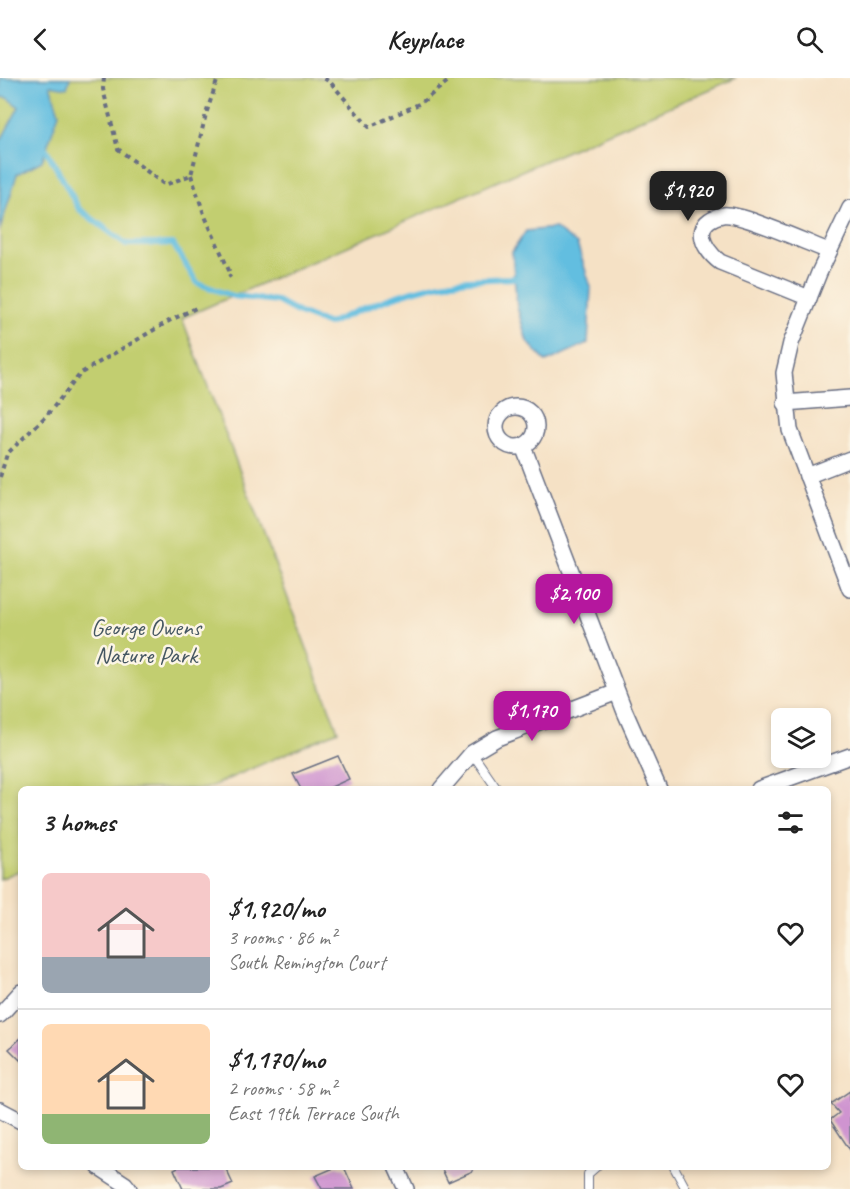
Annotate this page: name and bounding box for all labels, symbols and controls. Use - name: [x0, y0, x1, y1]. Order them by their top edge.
- text: Keyplace: [387, 22, 463, 56]
- icon: back: [24, 23, 57, 56]
- icon: search: [793, 23, 826, 56]
- pin: $1,920: [639, 171, 737, 222]
- text: $1,920: [664, 178, 712, 203]
- pin: $2,100: [525, 574, 623, 625]
- text: $2,100: [550, 581, 598, 606]
- park label: George Owens Nature Park: [91, 612, 203, 670]
- pin: $1,170: [483, 691, 581, 742]
- text: $1,170: [508, 698, 556, 723]
- map controls: [771, 708, 831, 768]
- button: layers: [771, 708, 831, 768]
- text: 3 homes: [42, 806, 115, 839]
- icon: filters: [774, 806, 807, 839]
- text: $1,920/mo: [228, 892, 325, 925]
- icon: home: [90, 897, 162, 969]
- icon: heart: [774, 917, 807, 950]
- text: 3 rooms · 86 m²: [228, 925, 336, 950]
- text: South Remington Court: [228, 950, 385, 975]
- text: $1,170/mo: [228, 1043, 325, 1076]
- icon: home: [90, 1048, 162, 1120]
- icon: heart: [774, 1068, 807, 1101]
- text: 2 rooms · 58 m²: [228, 1076, 336, 1101]
- text: East 19th Terrace South: [228, 1101, 399, 1126]

